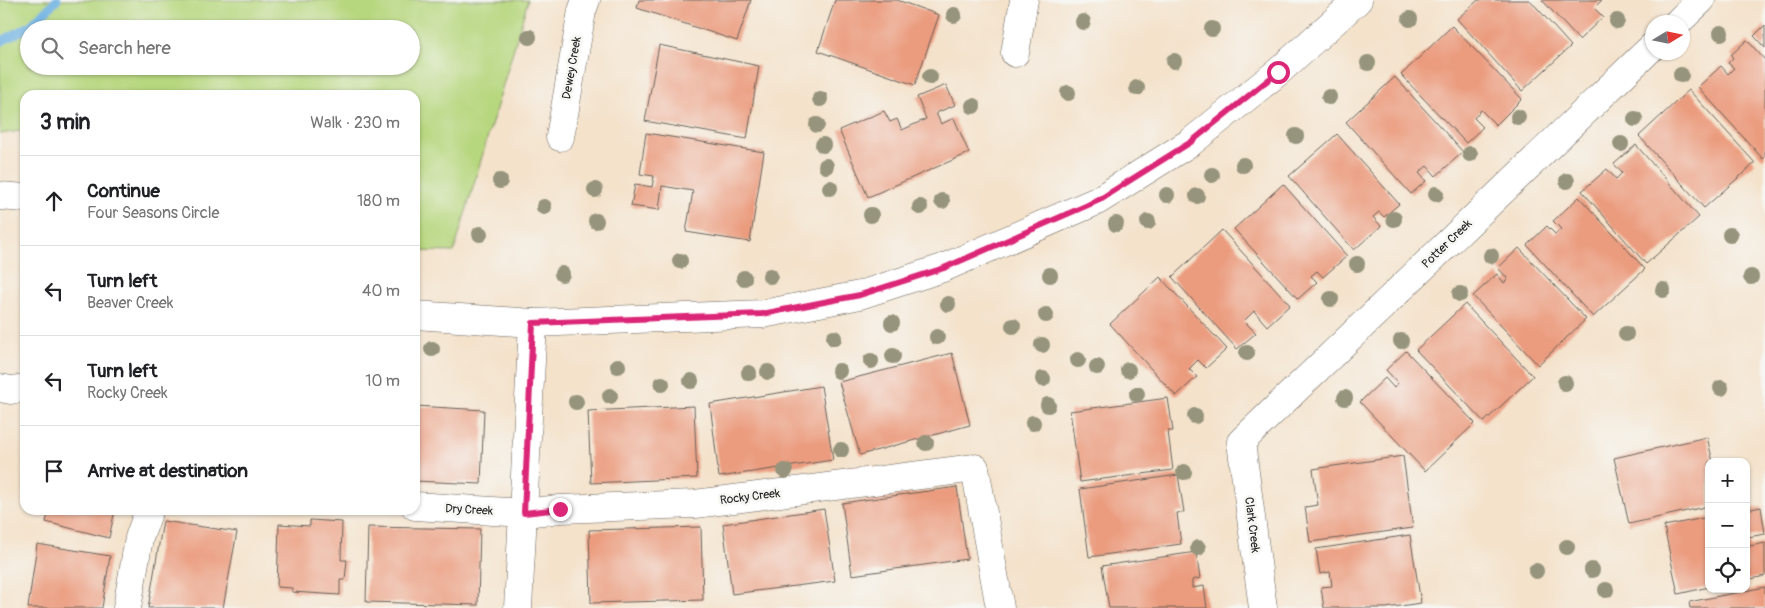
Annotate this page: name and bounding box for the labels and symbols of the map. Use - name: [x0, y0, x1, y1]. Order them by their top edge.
- north arrow: [1645, 15, 1690, 60]
- street label: Dewey Creek: [559, 35, 585, 101]
- route start: [1267, 61, 1290, 84]
- street label: Potter Creek: [1419, 216, 1475, 272]
- street label: Rocky Creek: [719, 486, 781, 508]
- street label: Clark Creek: [1241, 496, 1263, 554]
- route end: [549, 498, 572, 521]
- street label: Dry Creek: [445, 501, 493, 519]

